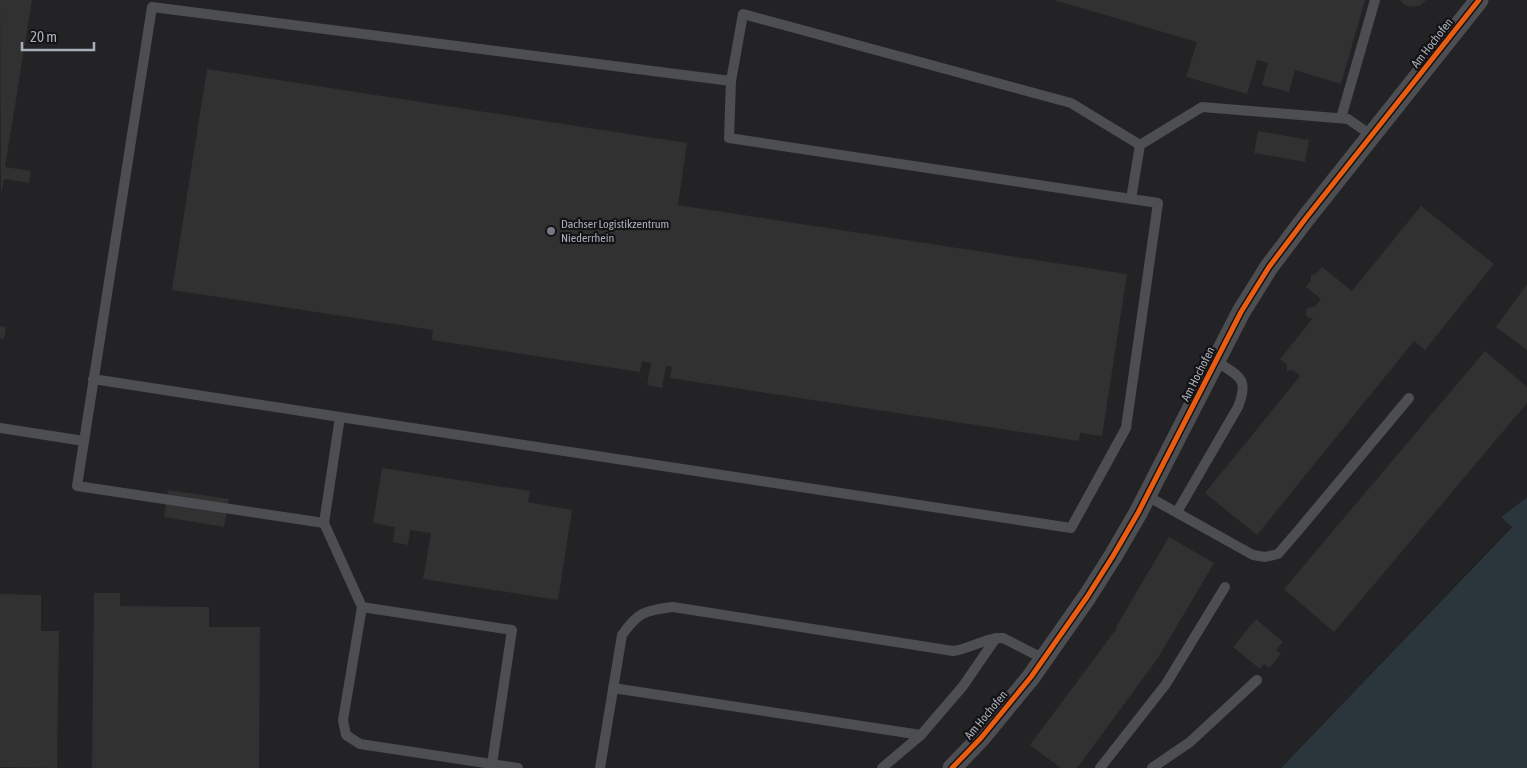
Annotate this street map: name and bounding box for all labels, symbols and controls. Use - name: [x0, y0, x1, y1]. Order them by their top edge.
- street label: Am Hochofen: [1408, 15, 1456, 71]
- scale bar: [22, 20, 95, 52]
- text: 20 m: [30, 28, 57, 45]
- place label: Dachser Logistikzentrum Niederrhein: [561, 217, 669, 245]
- marker: Dachser Logistikzentrum Niederrhein: [545, 225, 557, 237]
- street label: Am Hochofen: [1178, 344, 1218, 404]
- street label: Am Hochofen: [962, 688, 1010, 742]

